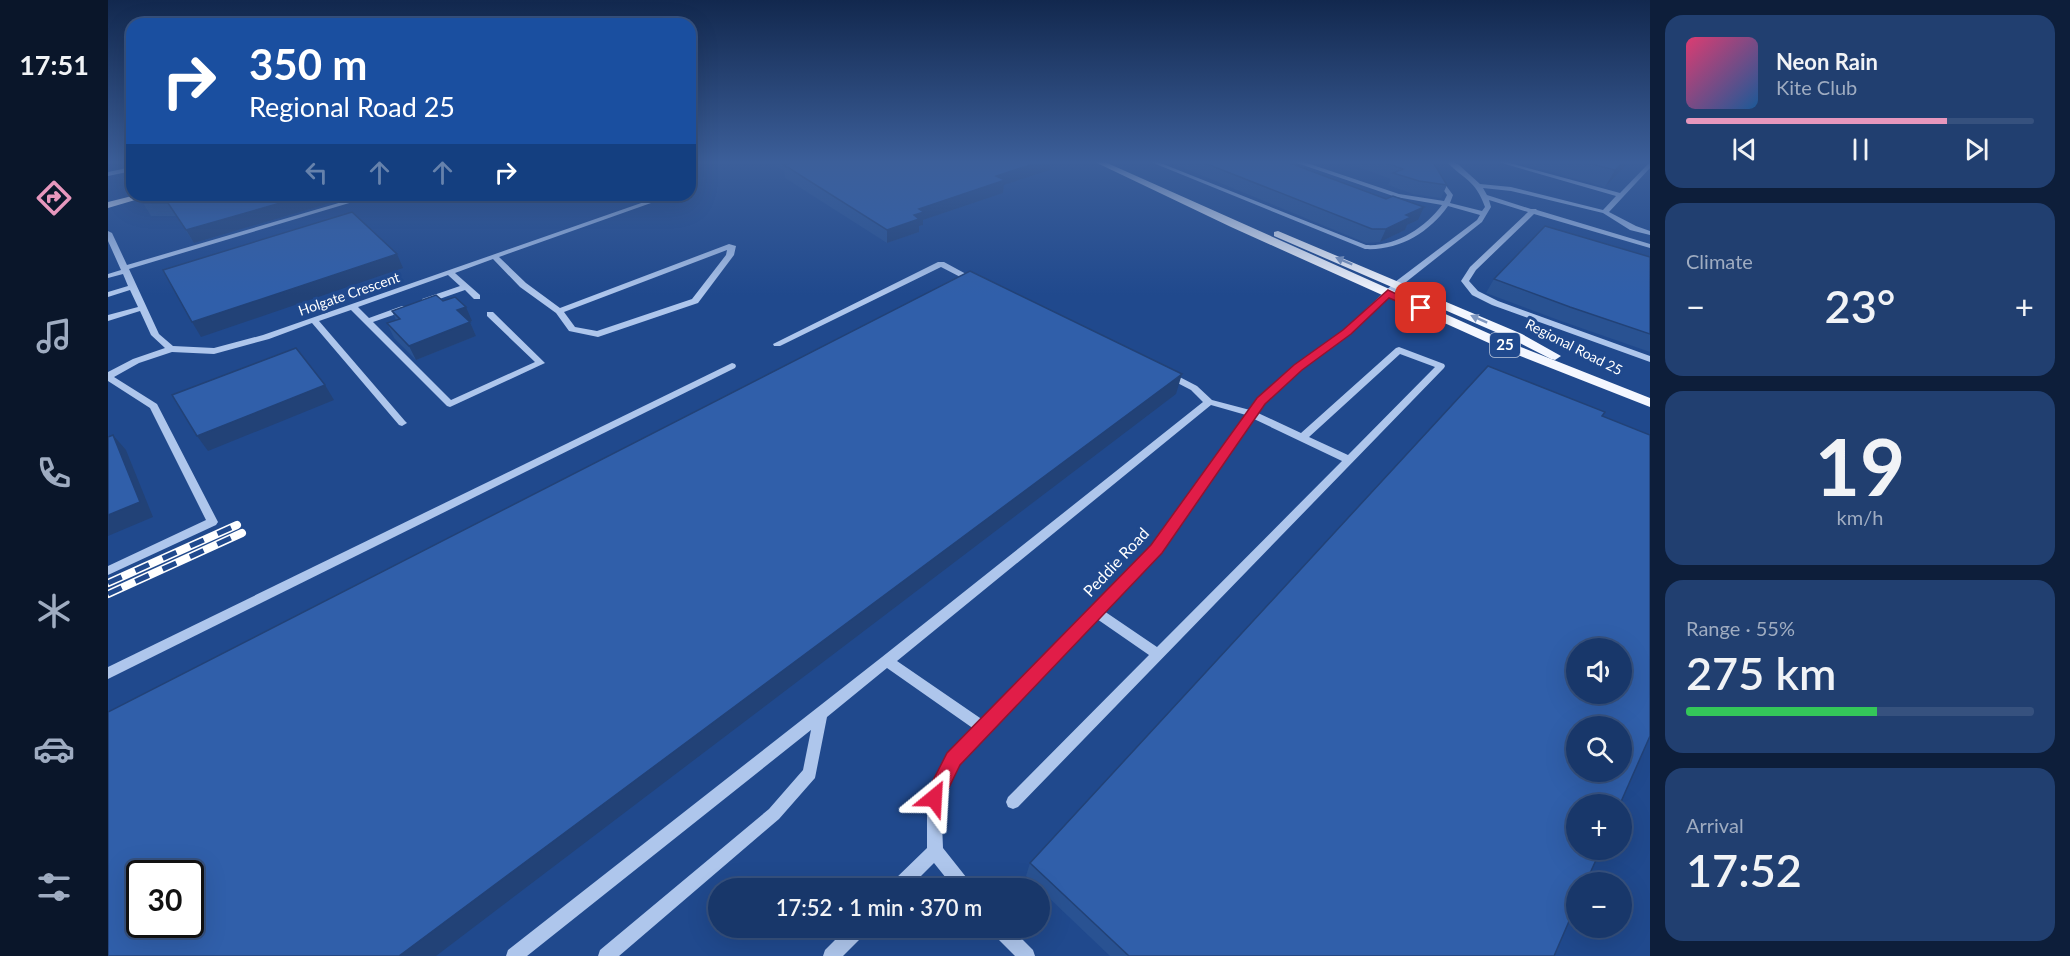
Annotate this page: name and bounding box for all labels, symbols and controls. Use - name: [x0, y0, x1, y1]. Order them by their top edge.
- text: 350 m: [249, 39, 367, 89]
- icon: right: [150, 42, 228, 120]
- text: 17:51: [19, 48, 89, 81]
- text: Neon Rain: [1776, 48, 1878, 75]
- text: Kite Club: [1776, 75, 1857, 99]
- text: Regional Road 25: [249, 90, 455, 123]
- icon: previous: [1728, 133, 1761, 166]
- icon: pause: [1844, 133, 1877, 166]
- icon: next: [1960, 133, 1993, 166]
- icon: left: [300, 156, 333, 189]
- icon: ahead: [363, 156, 396, 189]
- icon: ahead: [426, 156, 459, 189]
- icon: right: [489, 156, 522, 189]
- icon: directions: [33, 177, 75, 219]
- text: Climate: [1686, 249, 1753, 273]
- one-way arrow: [1335, 256, 1353, 266]
- street label: Holgate Crescent: [296, 268, 402, 319]
- text: 23°: [1825, 279, 1895, 333]
- pin: [1395, 282, 1446, 333]
- text: −: [1686, 286, 1705, 326]
- text: +: [2015, 286, 2034, 326]
- icon: arrive: [1404, 291, 1437, 324]
- one-way arrow: [1469, 314, 1487, 324]
- icon: music: [33, 315, 75, 357]
- street label: Regional Road 25: [1523, 315, 1626, 378]
- road number: 25: [1490, 333, 1520, 357]
- text: 19: [1815, 419, 1905, 513]
- icon: phone: [33, 452, 75, 494]
- text: km/h: [1837, 505, 1883, 529]
- street label: Peddie Road: [1079, 523, 1152, 600]
- icon: climate: [33, 590, 75, 632]
- text: Range · 55%: [1686, 616, 1795, 640]
- map controls: [1566, 638, 1632, 938]
- button: sound: [1566, 638, 1632, 704]
- text: 275 km: [1686, 646, 1836, 700]
- button: search: [1566, 716, 1632, 782]
- icon: car: [33, 728, 75, 770]
- position arrow: [902, 766, 966, 830]
- button: +: [1566, 794, 1632, 860]
- text: Arrival: [1686, 813, 1744, 837]
- text: 17:52: [1686, 843, 1802, 897]
- speed limit sign: 30: [126, 860, 204, 938]
- icon: filters: [33, 866, 75, 908]
- button: −: [1566, 872, 1632, 938]
- text: 17:52 · 1 min · 370 m: [776, 894, 982, 921]

